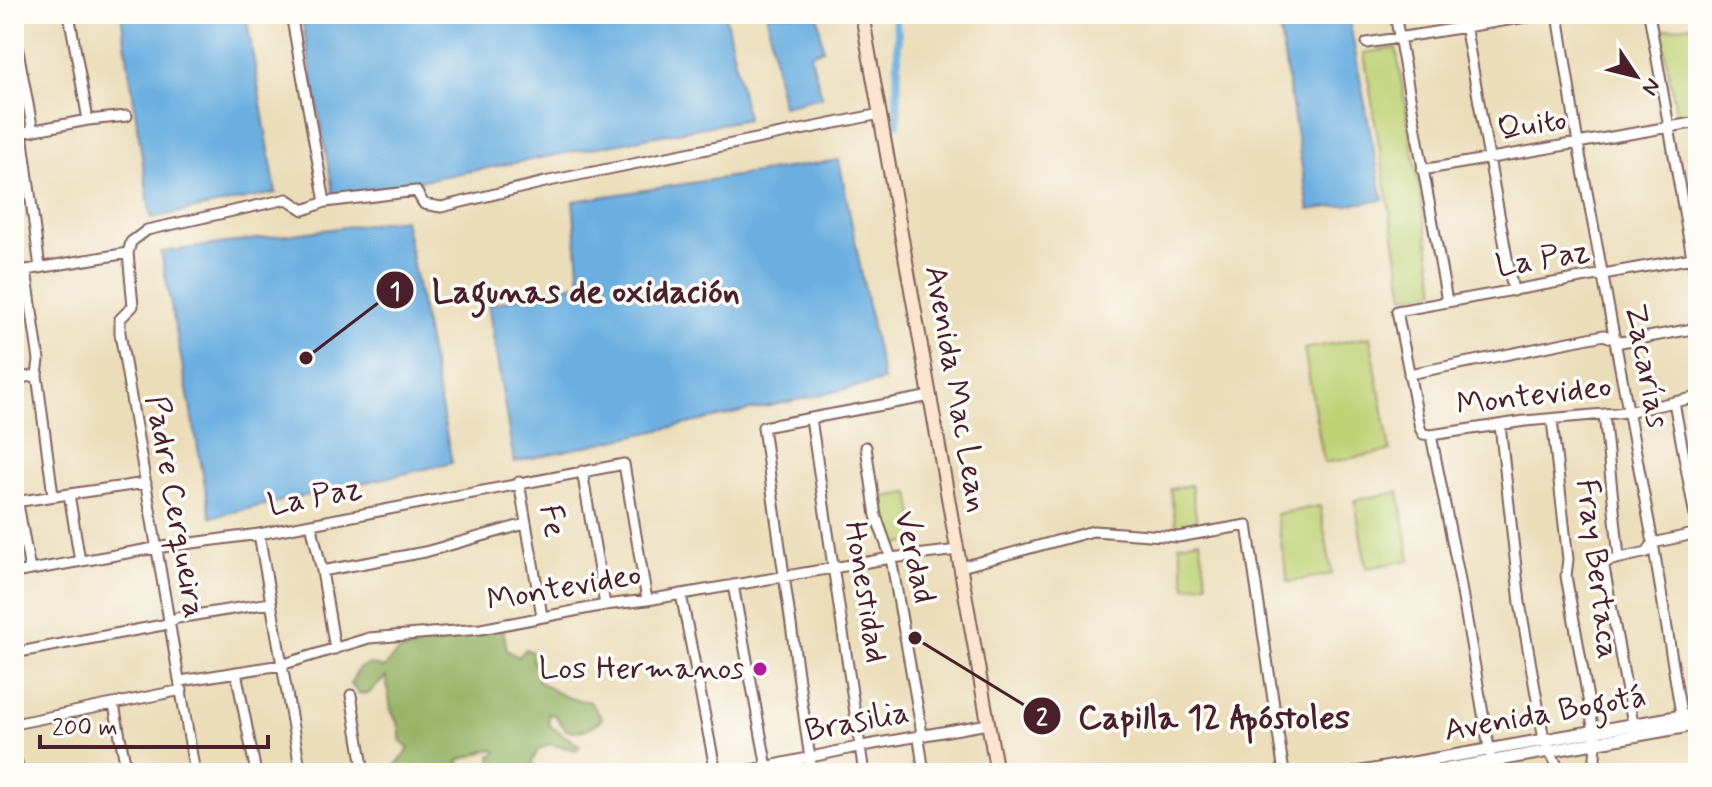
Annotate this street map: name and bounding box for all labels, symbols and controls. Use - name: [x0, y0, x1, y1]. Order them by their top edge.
- north arrow: [1596, 36, 1676, 116]
- text: N: [1635, 72, 1666, 100]
- street label: Quito: [1495, 99, 1569, 151]
- street label: La Paz: [1493, 230, 1593, 288]
- callout: Lagunas de oxidación: [375, 261, 756, 319]
- street label: Avenida Mac Lean: [914, 262, 998, 516]
- text: Lagunas de oxidación: [432, 270, 740, 319]
- text: 1: [390, 277, 400, 308]
- street label: Zacarías: [1613, 300, 1679, 432]
- street label: Montevideo: [1454, 366, 1614, 426]
- street label: Padre Cerqueira: [135, 392, 215, 622]
- street label: La Paz: [264, 467, 366, 527]
- street label: Fray Bertaca: [1565, 477, 1629, 661]
- street label: Fe: [529, 501, 575, 541]
- street label: Verdad: [883, 506, 945, 608]
- street label: Honestidad: [833, 518, 897, 666]
- street label: Montevideo: [484, 554, 644, 622]
- place label: Los Hermanos: [539, 648, 744, 690]
- marker: Los Hermanos: [751, 660, 769, 678]
- street label: Avenida Bogotá: [1441, 676, 1650, 755]
- callout: Capilla 12 Apóstoles: [1022, 687, 1365, 745]
- street label: Brasilia: [801, 691, 913, 753]
- text: Capilla 12 Apóstoles: [1078, 696, 1350, 744]
- scale bar: [40, 699, 268, 749]
- text: 2: [1036, 703, 1048, 734]
- text: 200 m: [52, 713, 118, 744]

